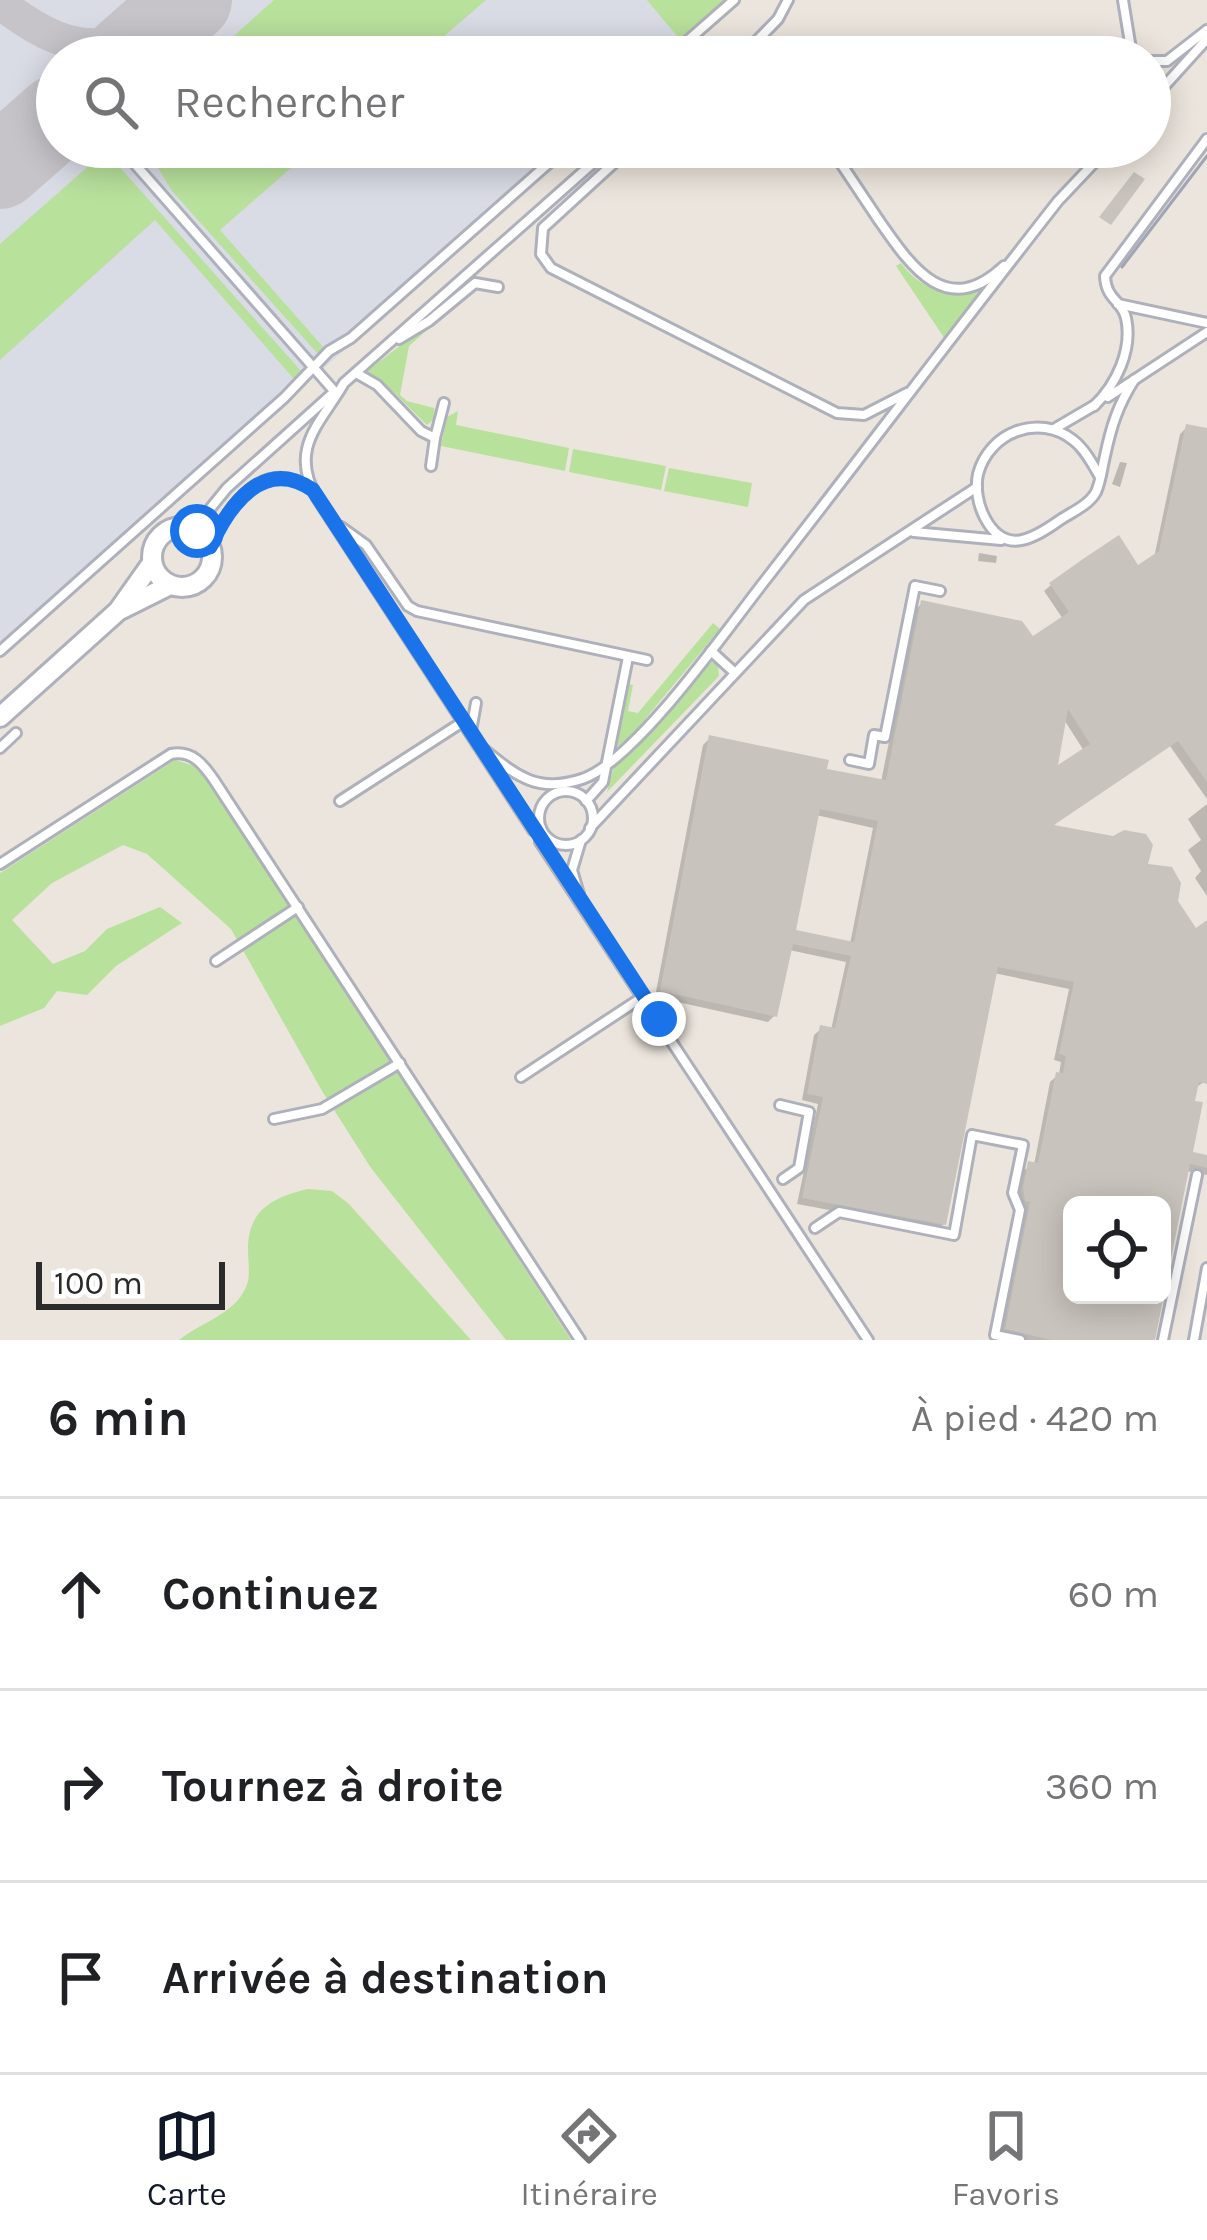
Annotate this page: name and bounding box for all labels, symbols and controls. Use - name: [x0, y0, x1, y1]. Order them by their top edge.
- search box: [36, 36, 1171, 168]
- icon: search: [78, 69, 144, 135]
- text: Rechercher: [174, 76, 404, 128]
- route start: [170, 504, 224, 558]
- route end: [632, 992, 686, 1046]
- map controls: [1063, 1196, 1171, 1304]
- button: locate: [1063, 1196, 1171, 1304]
- scale bar: [36, 1256, 225, 1309]
- text: 100 m: [54, 1264, 143, 1302]
- text: 6 min: [48, 1388, 189, 1448]
- text: À pied · 420 m: [911, 1395, 1159, 1441]
- icon: ahead: [48, 1561, 114, 1627]
- text: Continuez: [162, 1568, 379, 1620]
- text: 60 m: [1068, 1571, 1159, 1617]
- icon: right: [48, 1753, 114, 1819]
- text: Tournez à droite: [162, 1760, 504, 1812]
- text: 360 m: [1045, 1763, 1159, 1809]
- icon: arrive: [48, 1945, 114, 2011]
- text: Arrivée à destination: [162, 1952, 609, 2004]
- tab: Carte: [147, 2103, 227, 2213]
- tab: Itinéraire: [521, 2103, 658, 2213]
- tab: Favoris: [952, 2103, 1060, 2213]

